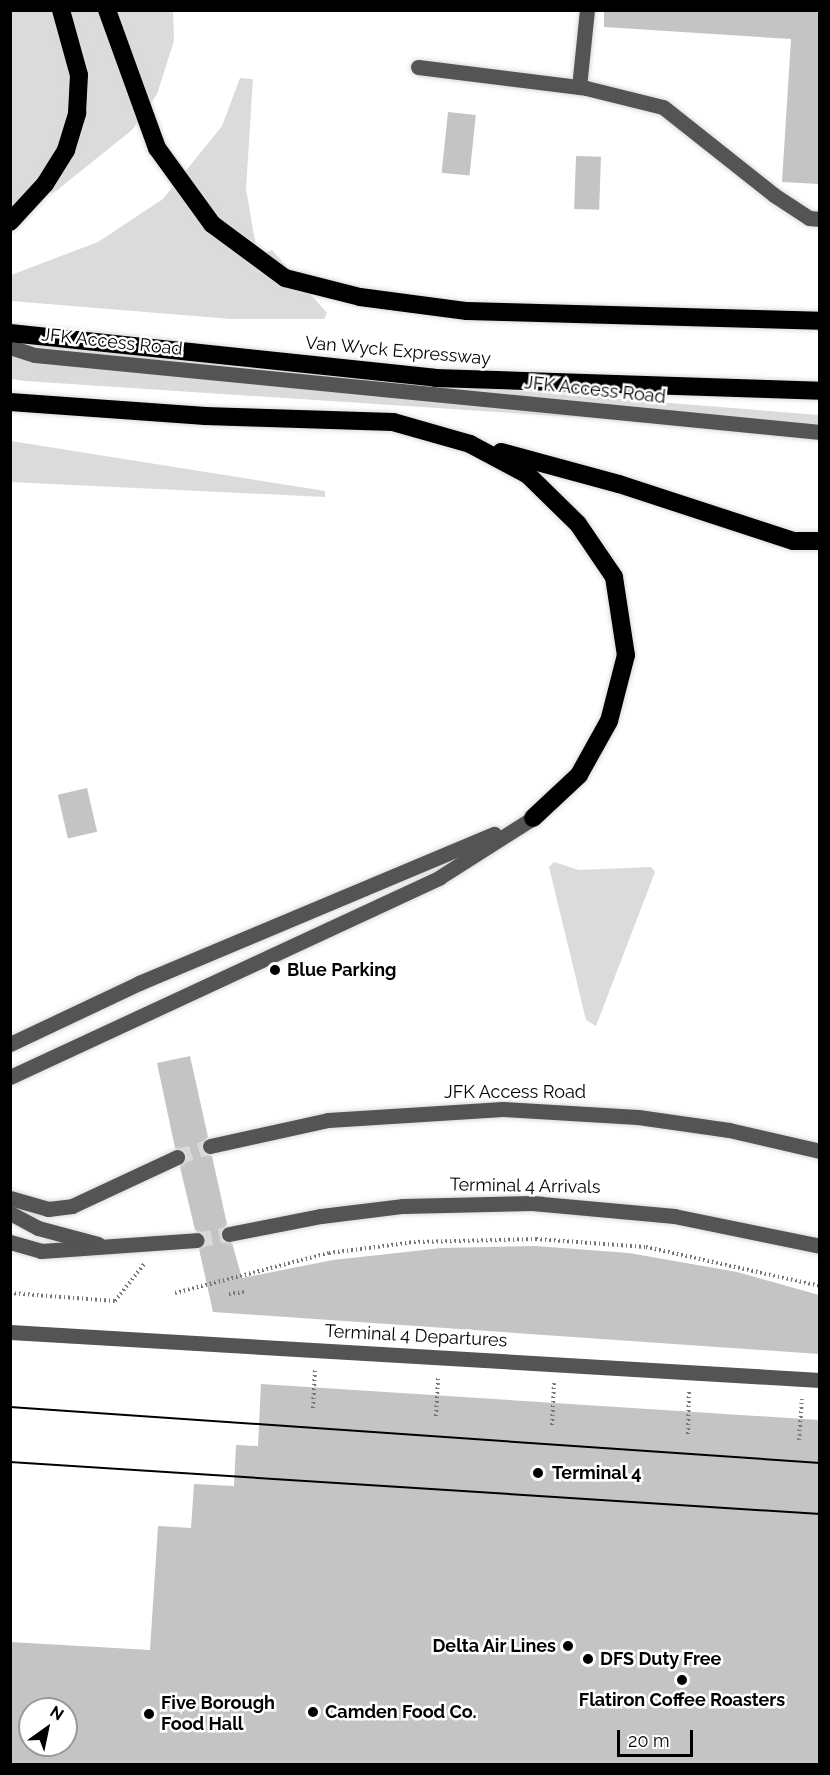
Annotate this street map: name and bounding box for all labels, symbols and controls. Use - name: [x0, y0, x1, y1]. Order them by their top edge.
- street label: JFK Access Road: [40, 324, 184, 360]
- street label: Van Wyck Expressway: [304, 332, 492, 370]
- street label: JFK Access Road: [523, 372, 667, 408]
- place label: Blue Parking: [287, 959, 396, 981]
- marker: Blue Parking: [268, 963, 282, 977]
- street label: JFK Access Road: [444, 1081, 586, 1103]
- street label: Terminal 4 Arrivals: [449, 1174, 601, 1198]
- street label: Terminal 4 Departures: [324, 1320, 508, 1352]
- place label: Terminal 4: [552, 1462, 642, 1484]
- marker: Terminal 4: [529, 1464, 547, 1482]
- place label: Delta Air Lines: [432, 1635, 556, 1657]
- marker: Delta Air Lines: [561, 1639, 575, 1653]
- place label: DFS Duty Free: [600, 1648, 722, 1670]
- marker: DFS Duty Free: [581, 1652, 595, 1666]
- marker: Flatiron Coffee Roasters: [675, 1673, 689, 1687]
- place label: Flatiron Coffee Roasters: [579, 1689, 785, 1711]
- place label: Five Borough Food Hall: [161, 1693, 275, 1736]
- north arrow: [18, 1697, 78, 1757]
- place label: Camden Food Co.: [325, 1701, 477, 1723]
- text: N: [47, 1702, 67, 1724]
- marker: Camden Food Co.: [306, 1705, 320, 1719]
- marker: Five Borough Food Hall: [142, 1707, 156, 1721]
- scale bar: [620, 1718, 696, 1756]
- text: 20 m: [628, 1730, 670, 1751]

